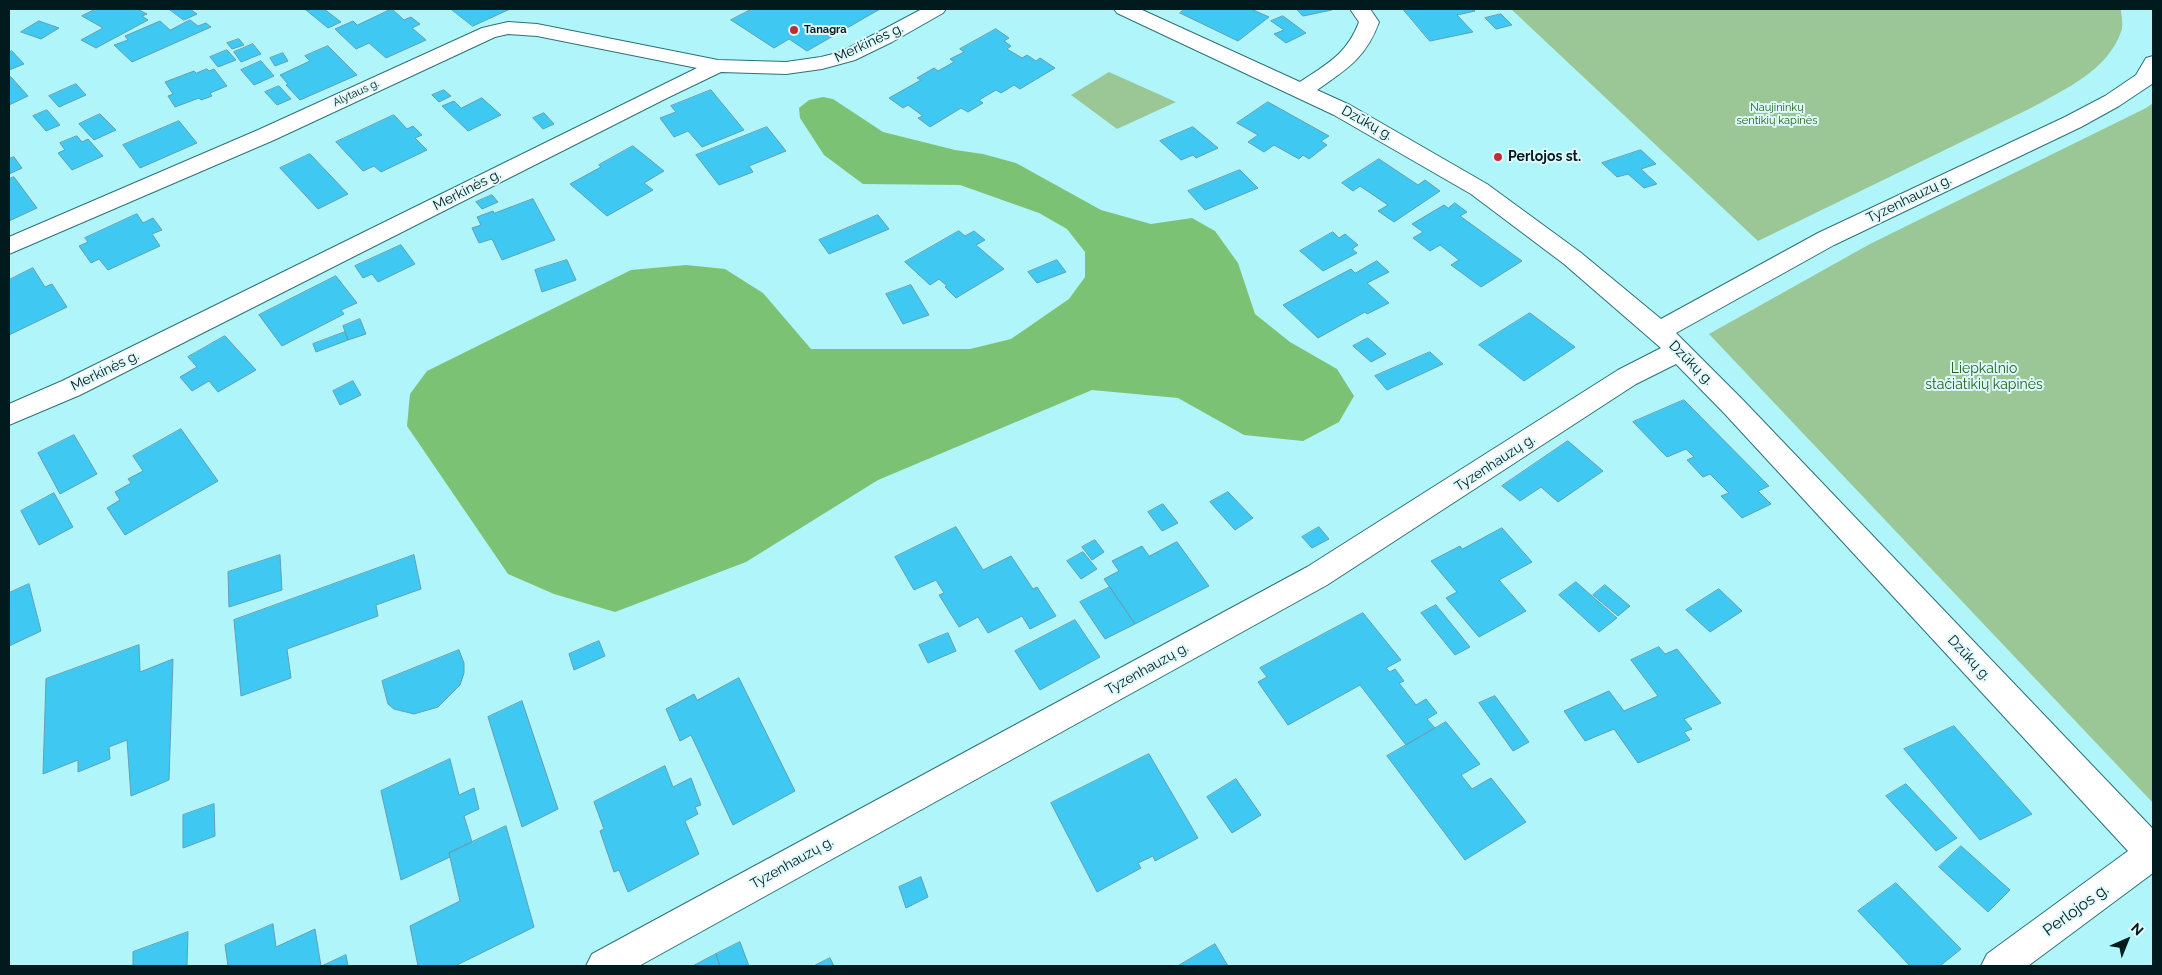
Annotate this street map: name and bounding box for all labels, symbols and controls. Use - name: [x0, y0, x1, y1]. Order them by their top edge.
- street label: Merkinės g.: [832, 20, 906, 66]
- place label: Tanagra: [804, 23, 847, 37]
- marker: Tanagra: [788, 24, 800, 36]
- street label: Alytaus g.: [331, 77, 381, 109]
- park label: Naujininkų sentikių kapinės: [1737, 101, 1817, 127]
- street label: Dzūkų g.: [1339, 102, 1395, 144]
- place label: Perlojos st.: [1508, 149, 1581, 165]
- marker: Perlojos st.: [1492, 151, 1504, 163]
- street label: Merkinės g.: [430, 166, 504, 214]
- street label: Tyzenhauzų g.: [1864, 171, 1954, 227]
- street label: Dzūkų g.: [1665, 337, 1717, 389]
- street label: Merkinės g.: [68, 347, 142, 395]
- park label: Liepkalnio stačiatikių kapinės: [1925, 361, 2043, 394]
- street label: Tyzenhauzų g.: [1452, 431, 1538, 495]
- street label: Dzūkų g.: [1944, 632, 1994, 684]
- street label: Tyzenhauzų g.: [1103, 639, 1191, 699]
- street label: Tyzenhauzų g.: [748, 833, 836, 893]
- street label: Perlojos g.: [2039, 880, 2113, 940]
- north arrow: [2102, 915, 2152, 965]
- text: N: [2128, 920, 2147, 939]

